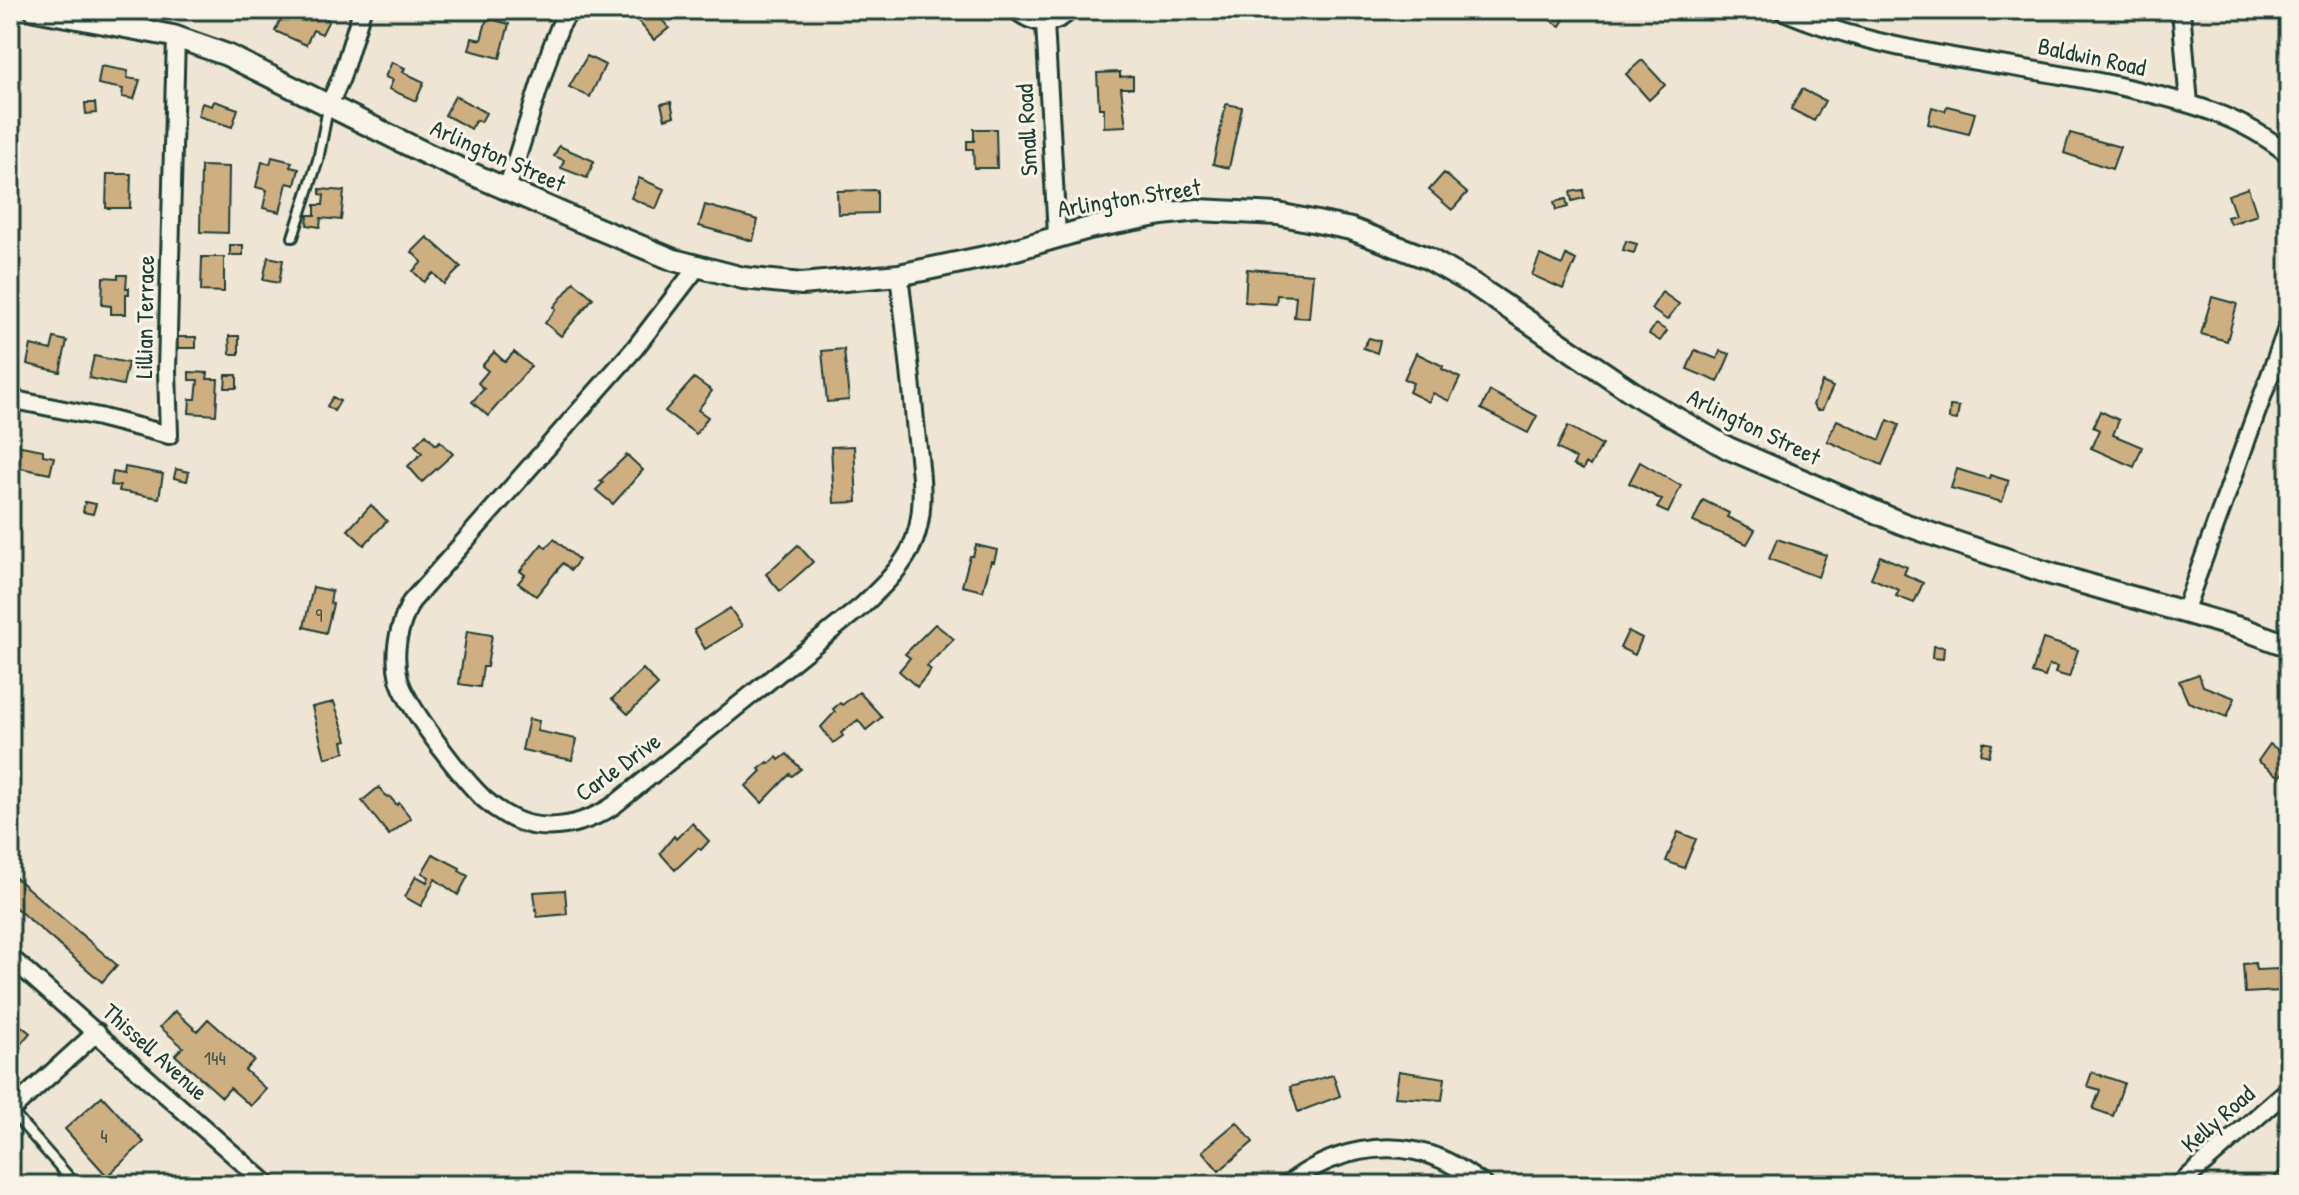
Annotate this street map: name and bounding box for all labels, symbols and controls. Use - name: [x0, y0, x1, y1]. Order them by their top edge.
- street label: Baldwin Road: [2035, 29, 2149, 83]
- street label: Small Road: [1008, 83, 1044, 177]
- street label: Arlington Street: [426, 111, 572, 199]
- street label: Arlington Street: [1055, 170, 1203, 224]
- street label: Lillian Terrace: [127, 255, 161, 379]
- street label: Arlington Street: [1683, 380, 1827, 472]
- house number: 9: [315, 601, 323, 628]
- street label: Carle Drive: [568, 724, 667, 808]
- street label: Thissell Avenue: [96, 995, 216, 1107]
- house number: 144: [204, 1044, 226, 1071]
- street label: Kelly Road: [2174, 1077, 2261, 1159]
- house number: 4: [100, 1122, 108, 1149]

